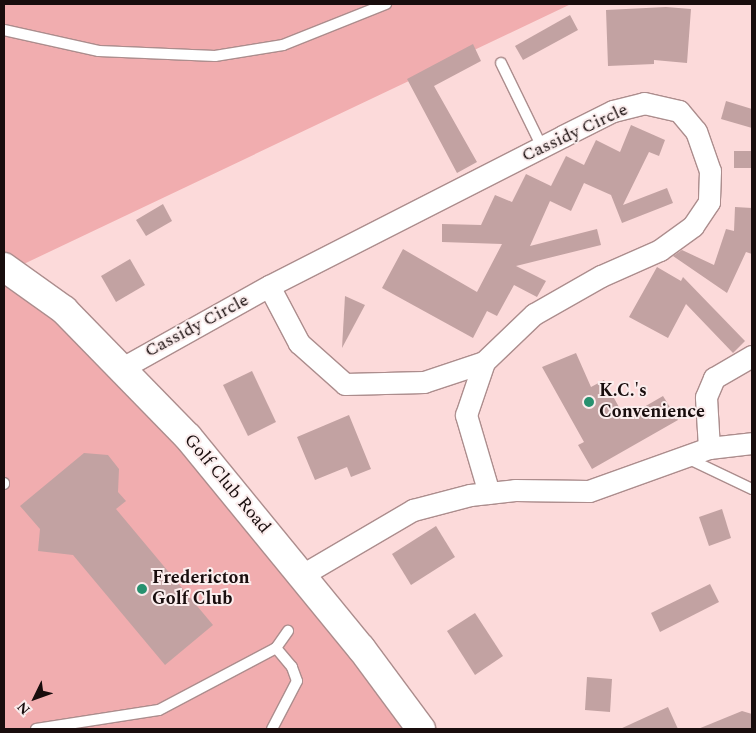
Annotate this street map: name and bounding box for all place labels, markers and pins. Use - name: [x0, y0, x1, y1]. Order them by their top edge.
- place label: K.C.'s Convenience: [599, 381, 705, 424]
- marker: K.C.'s Convenience: [583, 396, 595, 408]
- place label: Fredericton Golf Club: [152, 568, 250, 610]
- marker: Fredericton Golf Club: [136, 583, 148, 595]

